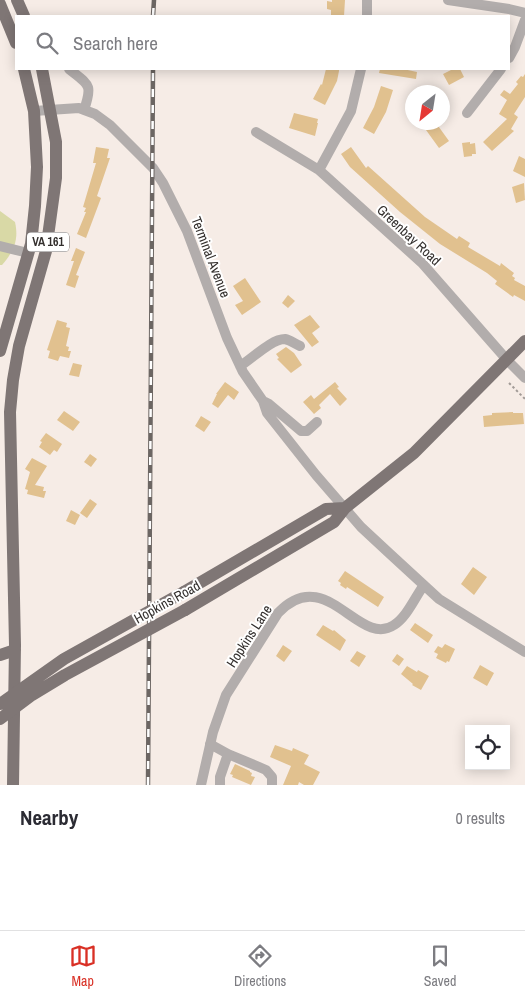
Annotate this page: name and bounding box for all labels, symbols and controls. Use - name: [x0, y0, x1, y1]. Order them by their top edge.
- search box: [15, 15, 510, 70]
- icon: search: [33, 29, 61, 57]
- text: Search here: [73, 30, 158, 56]
- north arrow: [405, 85, 450, 130]
- street label: Greenbay Road: [373, 201, 445, 269]
- street label: Terminal Avenue: [187, 214, 235, 300]
- road number: VA 161: [27, 232, 69, 252]
- street label: Hopkins Road: [131, 576, 203, 628]
- street label: Hopkins Lane: [222, 601, 276, 671]
- map controls: [465, 725, 510, 770]
- button: locate: [465, 725, 510, 770]
- text: Nearby: [20, 803, 78, 832]
- text: 0 results: [455, 807, 505, 829]
- tab: Map: [69, 942, 97, 990]
- tab: Directions: [234, 942, 286, 990]
- tab: Saved: [424, 942, 456, 990]

